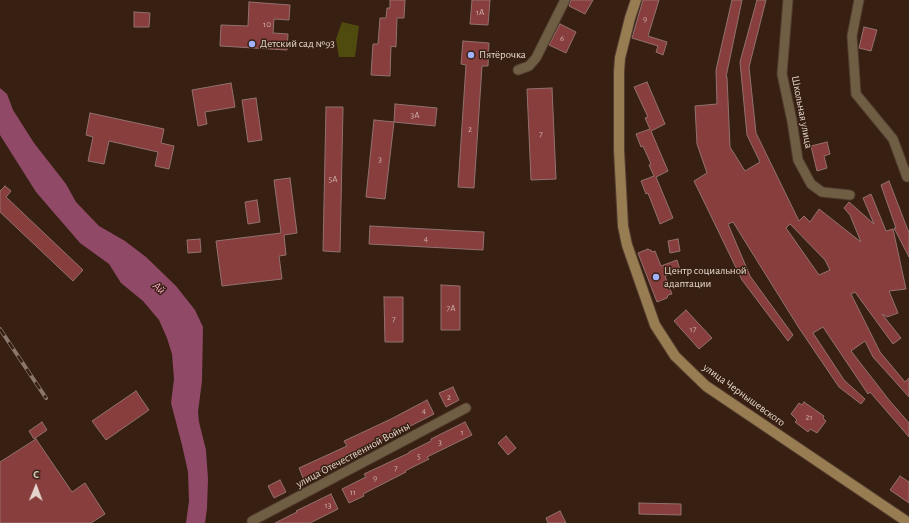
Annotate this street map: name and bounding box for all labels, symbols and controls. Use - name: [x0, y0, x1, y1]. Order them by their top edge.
- house number: 1А: [476, 7, 484, 17]
- house number: 9: [643, 14, 647, 24]
- house number: 10: [263, 19, 271, 29]
- house number: 6: [560, 33, 564, 43]
- place label: Детский сад №93: [260, 37, 335, 51]
- marker: Детский сад №93: [247, 39, 257, 49]
- place label: Пятёрочка: [479, 48, 526, 62]
- marker: Пятёрочка: [466, 50, 476, 60]
- street label: Школьная улица: [788, 75, 816, 149]
- house number: 3А: [411, 110, 419, 120]
- house number: 2: [468, 124, 472, 134]
- house number: 7: [539, 129, 543, 139]
- house number: 3: [378, 154, 382, 164]
- house number: 5А: [328, 174, 338, 184]
- house number: 4: [424, 233, 428, 243]
- place label: Центр социальной адаптации: [664, 264, 747, 290]
- marker: Центр социальной адаптации: [651, 272, 661, 282]
- water label: Ай: [150, 279, 168, 297]
- house number: 7А: [446, 303, 456, 313]
- house number: 7: [392, 314, 396, 324]
- house number: 17: [690, 324, 696, 334]
- street label: улица Чернышевского: [700, 361, 788, 429]
- house number: 2: [447, 392, 451, 402]
- house number: 4: [422, 405, 426, 415]
- house number: 21: [805, 412, 813, 422]
- street label: улица Отечественной Войны: [294, 419, 412, 491]
- house number: 1: [460, 427, 464, 437]
- house number: 3: [438, 437, 442, 447]
- house number: 5: [417, 451, 421, 461]
- house number: 7: [394, 463, 398, 473]
- north arrow: [16, 467, 56, 507]
- text: С: [33, 469, 39, 480]
- house number: 9: [373, 473, 377, 483]
- house number: 11: [350, 487, 356, 497]
- house number: 13: [325, 500, 331, 510]

